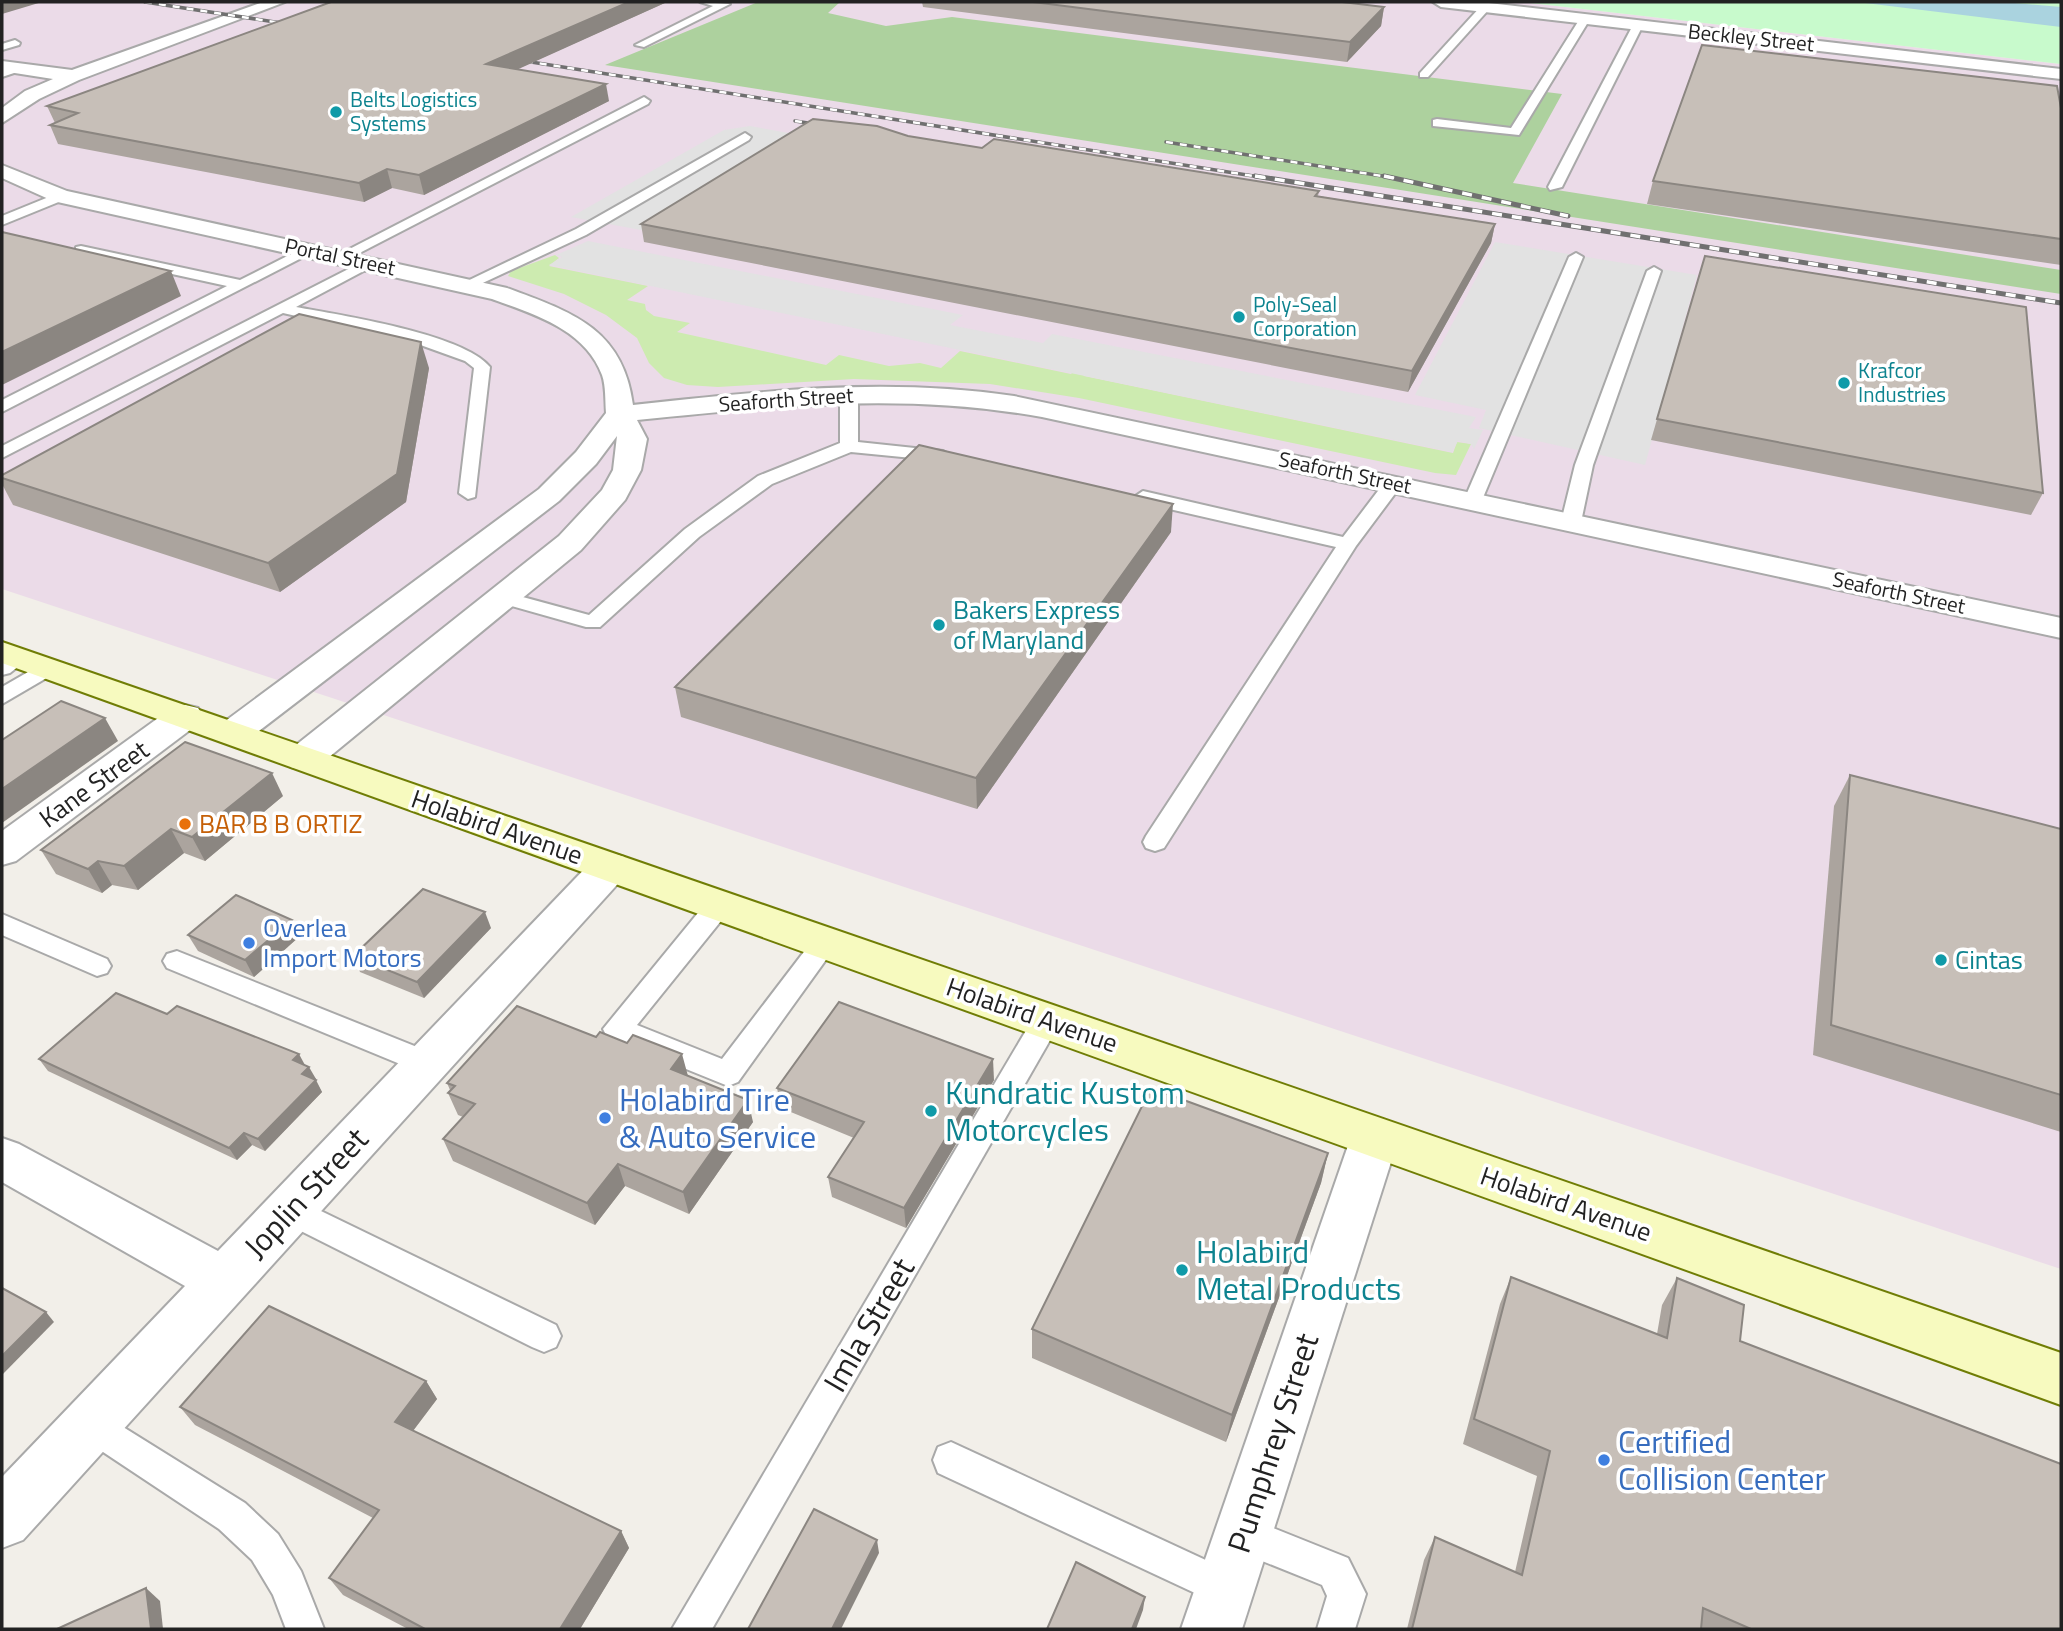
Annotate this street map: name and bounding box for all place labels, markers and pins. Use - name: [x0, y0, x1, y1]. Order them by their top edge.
- place label: Belts Logistics Systems: [350, 83, 477, 139]
- marker: Belts Logistics Systems: [328, 104, 344, 120]
- place label: Poly-Seal Corporation: [1253, 288, 1357, 344]
- marker: Poly-Seal Corporation: [1231, 309, 1247, 325]
- place label: Krafcor Industries: [1858, 354, 1946, 410]
- marker: Krafcor Industries: [1836, 375, 1852, 391]
- place label: Bakers Express of Maryland: [953, 590, 1120, 659]
- marker: Bakers Express of Maryland: [931, 617, 947, 633]
- place label: BAR B B ORTIZ: [199, 804, 362, 843]
- marker: BAR B B ORTIZ: [177, 816, 193, 832]
- place label: Overlea Import Motors: [263, 908, 422, 977]
- marker: Overlea Import Motors: [241, 935, 257, 951]
- place label: Cintas: [1955, 940, 2023, 979]
- marker: Cintas: [1933, 952, 1949, 968]
- place label: Kundratic Kustom Motorcycles: [945, 1068, 1185, 1153]
- place label: Holabird Tire & Auto Service: [619, 1075, 816, 1160]
- marker: Kundratic Kustom Motorcycles: [923, 1103, 939, 1119]
- marker: Holabird Tire & Auto Service: [597, 1110, 613, 1126]
- place label: Holabird Metal Products: [1196, 1227, 1401, 1312]
- marker: Holabird Metal Products: [1174, 1262, 1190, 1278]
- place label: Certified Collision Center: [1618, 1417, 1826, 1502]
- marker: Certified Collision Center: [1596, 1452, 1612, 1468]

